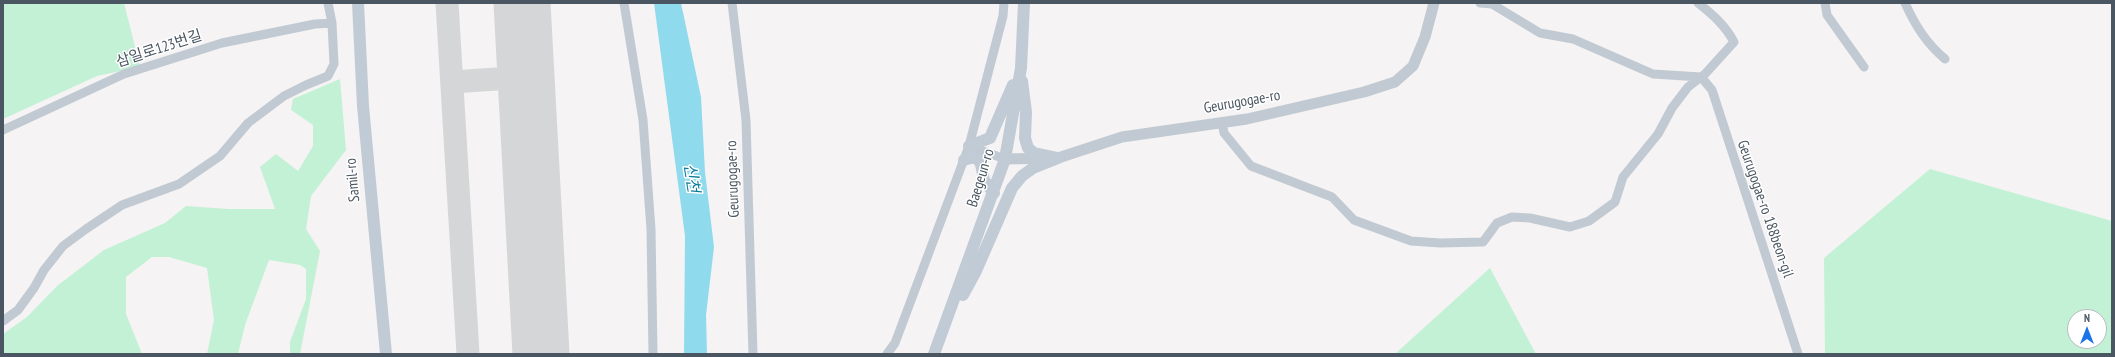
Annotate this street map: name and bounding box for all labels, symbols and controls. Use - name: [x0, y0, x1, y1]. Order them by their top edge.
- street label: 삼일로123번길: [114, 27, 204, 71]
- street label: Geurugogae-ro: [1202, 86, 1282, 118]
- street label: Geurugogae-ro 188beon-gil: [1733, 138, 1797, 280]
- street label: Geurugogae-ro: [723, 140, 743, 218]
- street label: Baegeun-ro: [964, 147, 998, 209]
- street label: Samil-ro: [342, 157, 364, 203]
- water label: 신천: [679, 162, 703, 194]
- north arrow: [2067, 309, 2107, 349]
- text: N: [2084, 311, 2090, 325]

